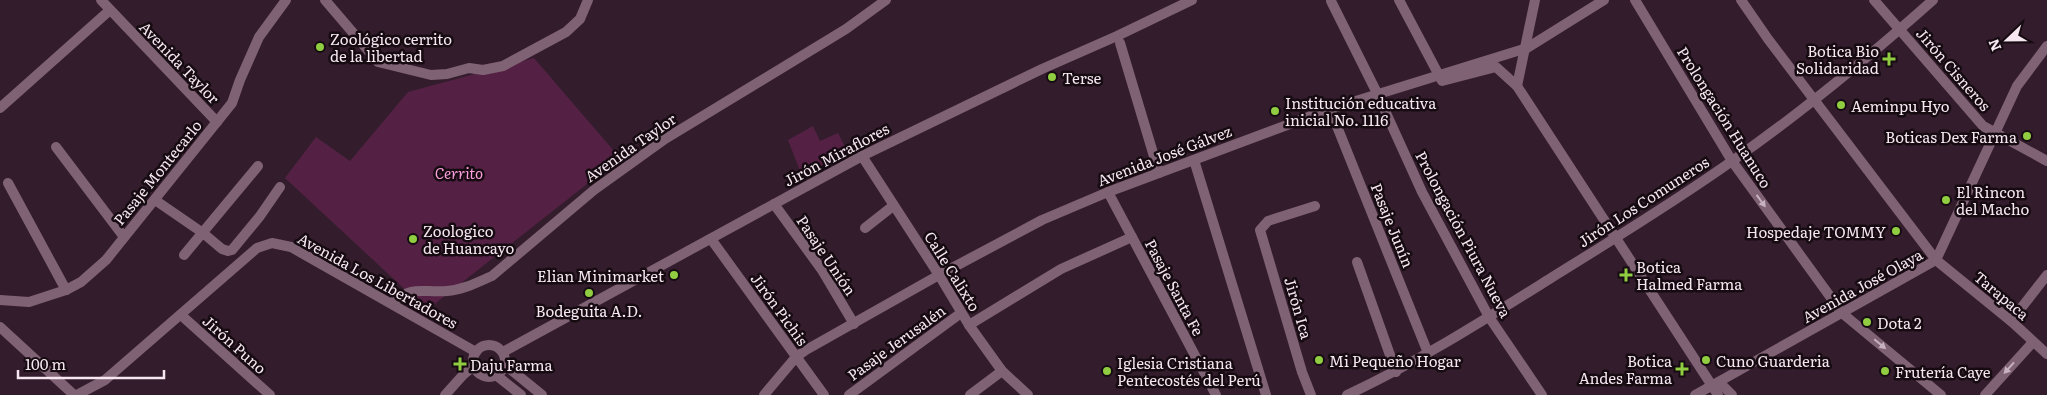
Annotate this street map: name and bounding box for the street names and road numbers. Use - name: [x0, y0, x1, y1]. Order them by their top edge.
- street label: Avenida Taylor: [135, 15, 225, 109]
- street label: Jirón Cisneros: [1911, 22, 1997, 116]
- street label: Prolongación Huanuco: [1672, 42, 1778, 192]
- street label: Avenida Taylor: [580, 107, 680, 187]
- street label: Pasaje Montecarlo: [107, 114, 207, 230]
- street label: Jirón Miraflores: [779, 116, 893, 192]
- street label: Avenida José Gálvez: [1093, 119, 1235, 191]
- street label: Prolongación Piura Nueva: [1410, 147, 1518, 322]
- street label: Jirón Los Comuneros: [1573, 150, 1713, 252]
- street label: Pasaje Junín: [1366, 179, 1420, 271]
- street label: Pasaje Unión: [792, 210, 862, 300]
- street label: Avenida Los Libertadores: [294, 226, 462, 334]
- street label: Calle Calixto: [919, 226, 987, 316]
- street label: Pasaje Santa Fe: [1140, 235, 1210, 340]
- street label: Avenida José Olaya: [1797, 242, 1927, 328]
- street label: Tarapaca: [1969, 265, 2035, 326]
- street label: Jirón Pichis: [746, 268, 814, 350]
- street label: Jirón Ica: [1279, 274, 1319, 342]
- street label: Pasaje Jerusalén: [842, 298, 950, 385]
- street label: Jirón Puno: [198, 309, 272, 379]

